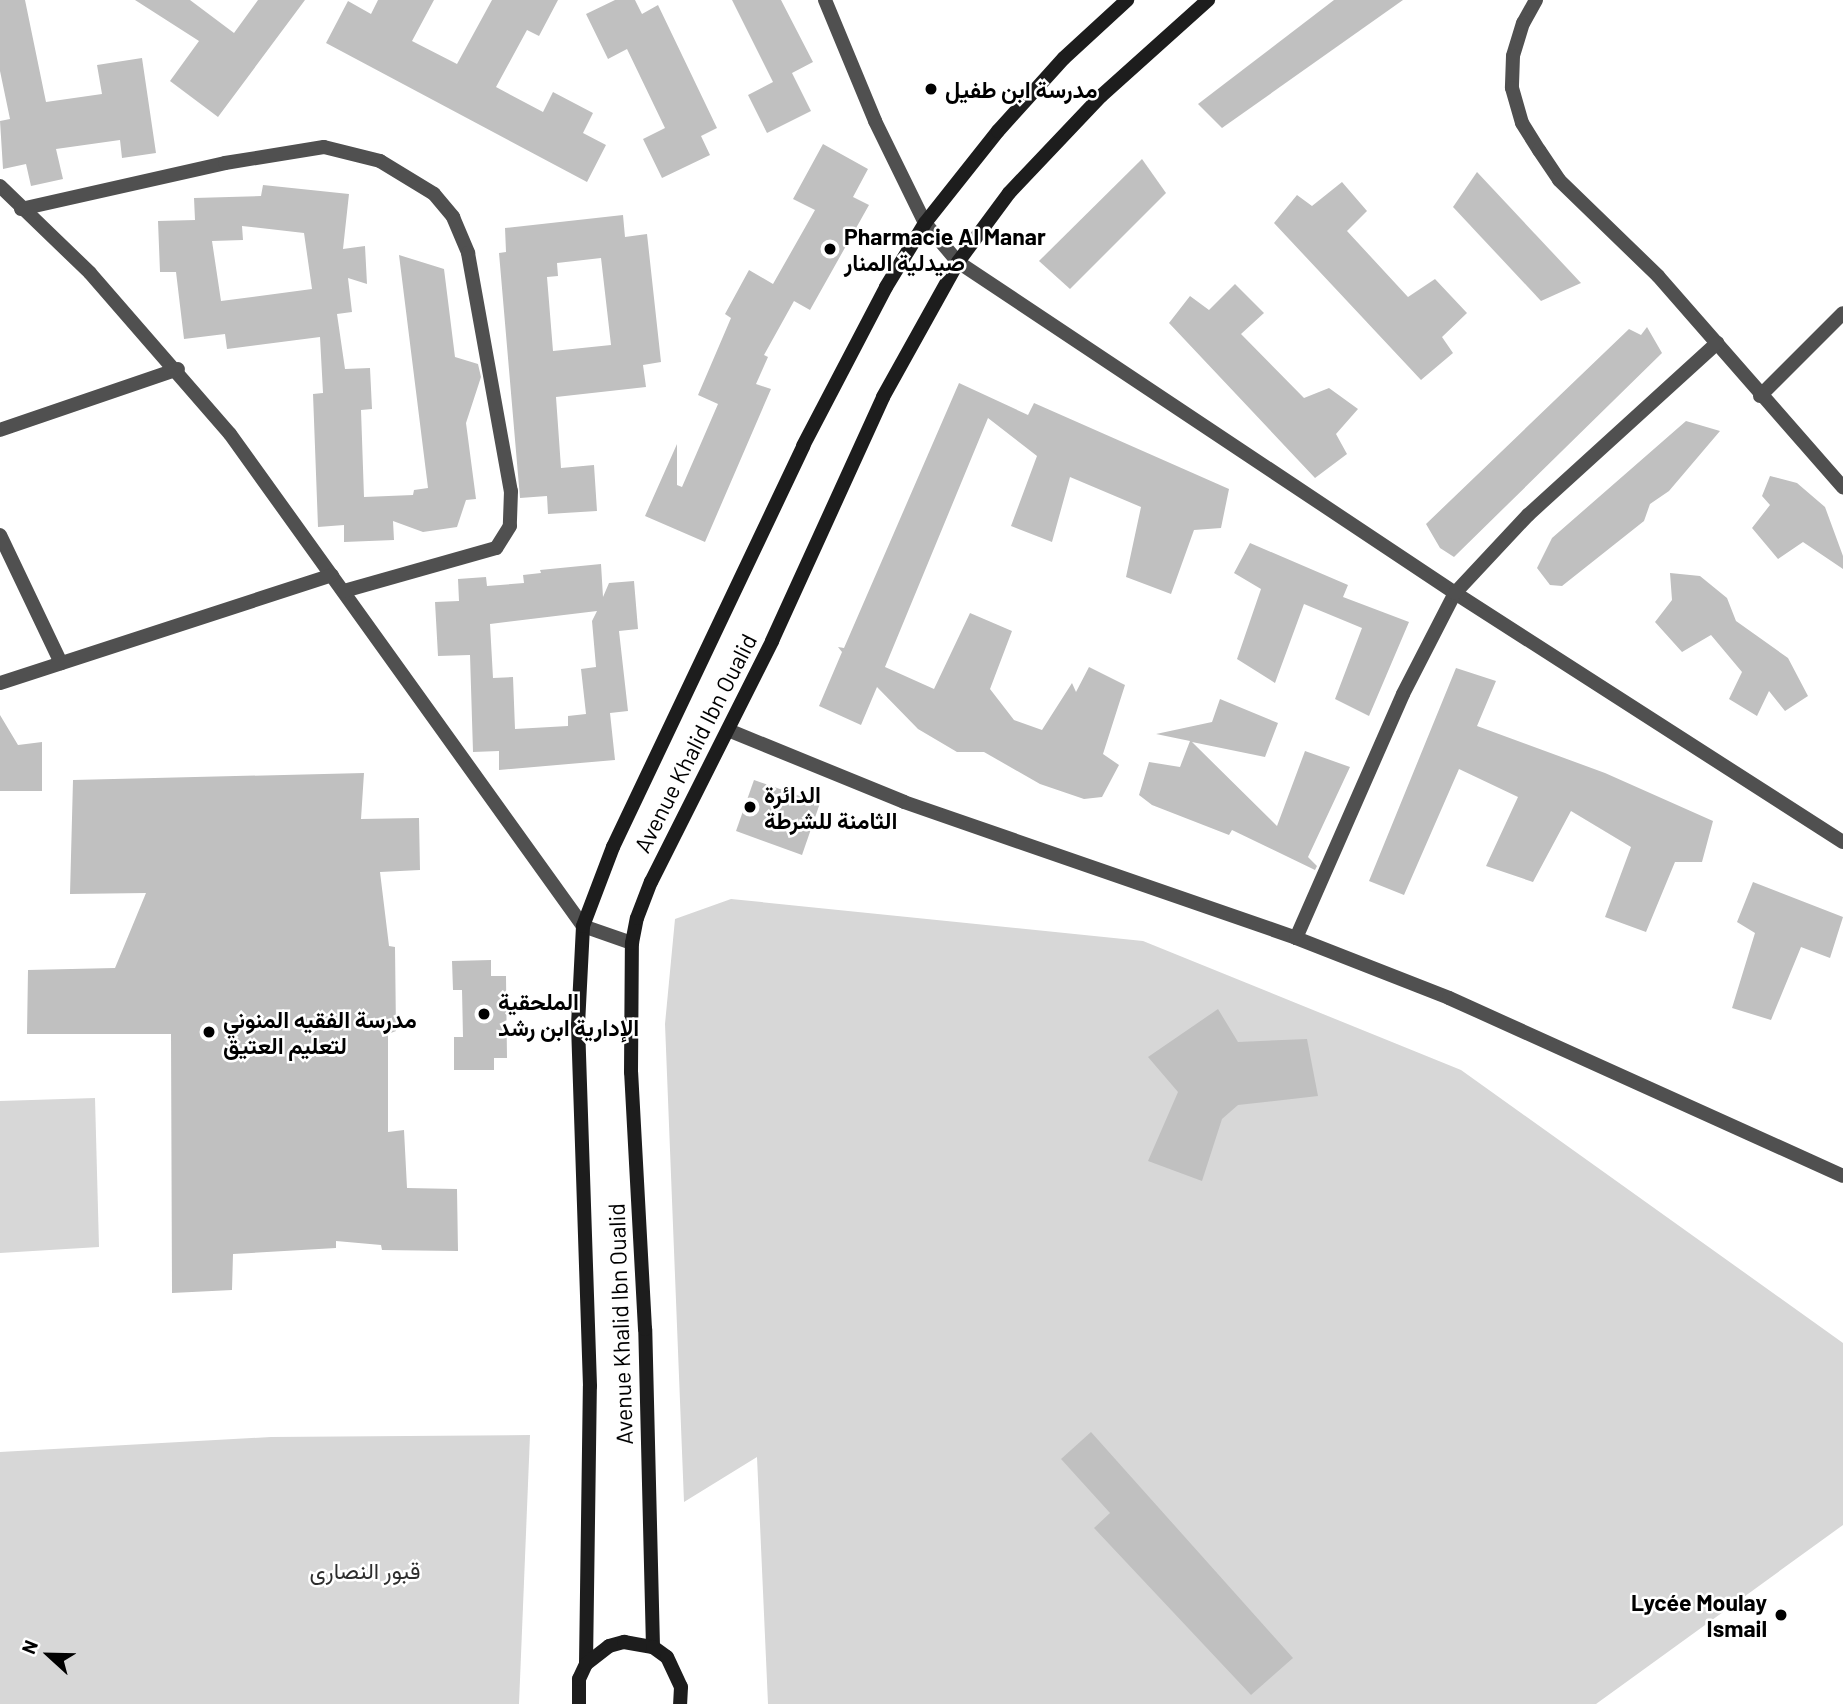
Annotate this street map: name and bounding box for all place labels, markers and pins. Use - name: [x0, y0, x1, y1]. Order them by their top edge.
- place label: مدرسة ابن طفيل: [945, 75, 1098, 103]
- marker: مدرسة ابن طفيل: [923, 81, 939, 97]
- place label: Pharmacie Al Manar صيدلية المنار: [844, 222, 1046, 276]
- marker: Pharmacie Al Manar صيدلية المنار: [822, 241, 838, 257]
- place label: الدائرة الثامنة للشرطة: [764, 780, 897, 834]
- marker: الدائرة الثامنة للشرطة: [742, 799, 758, 815]
- place label: الملحقية الإدارية ابن رشد: [498, 987, 639, 1041]
- place label: مدرسة الفقيه المنوني لتعليم العتيق: [223, 1005, 417, 1059]
- marker: الملحقية الإدارية ابن رشد: [476, 1006, 492, 1022]
- marker: مدرسة الفقيه المنوني لتعليم العتيق: [201, 1024, 217, 1040]
- place label: Lycée Moulay Ismail: [1631, 1588, 1767, 1642]
- marker: Lycée Moulay Ismail: [1773, 1607, 1789, 1623]

